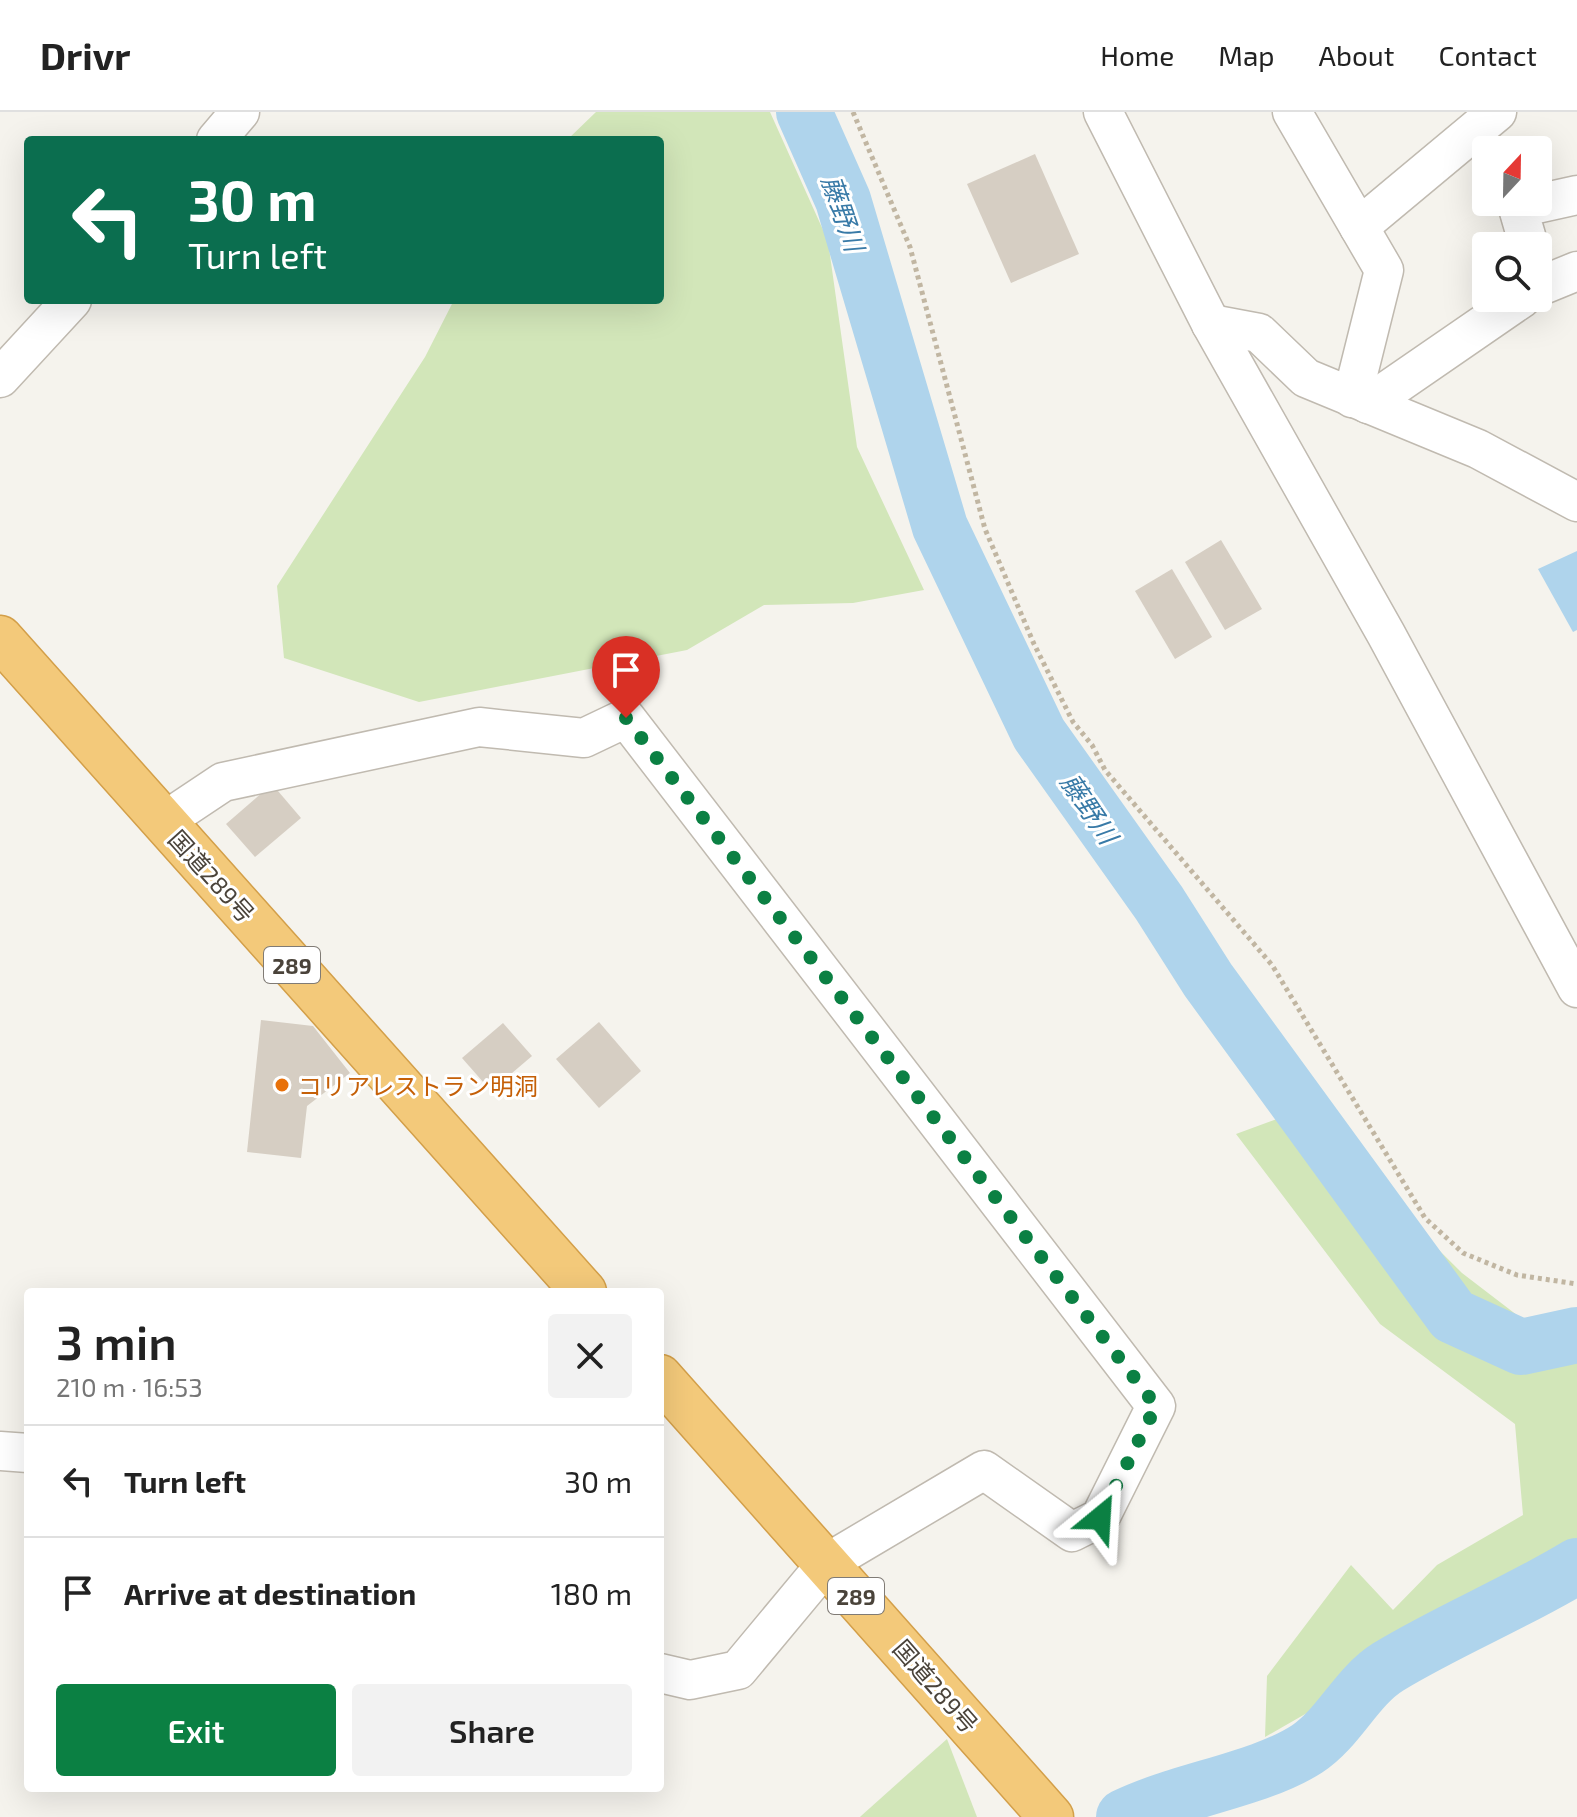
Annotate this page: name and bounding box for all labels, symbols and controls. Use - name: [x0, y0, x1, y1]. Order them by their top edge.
- text: Drivr: [40, 32, 130, 78]
- text: Home: [1100, 38, 1174, 72]
- text: Map: [1218, 38, 1275, 72]
- text: About: [1319, 38, 1394, 72]
- text: Contact: [1438, 38, 1537, 72]
- north arrow: [1472, 136, 1552, 216]
- map controls: [1472, 136, 1552, 312]
- text: 30 m: [188, 165, 317, 232]
- icon: left: [56, 168, 160, 272]
- water label: 藤野川: [817, 171, 872, 258]
- button: search: [1472, 232, 1552, 312]
- text: Turn left: [188, 233, 327, 276]
- pin: [592, 636, 660, 718]
- icon: arrive: [604, 648, 648, 692]
- water label: 藤野川: [1055, 767, 1126, 851]
- street label: 国道289号: [163, 824, 261, 928]
- road number: 289: [264, 947, 320, 983]
- place label: コリアレストラン明洞: [298, 1071, 538, 1100]
- marker: コリアレストラン明洞: [273, 1076, 291, 1094]
- text: 3 min: [56, 1312, 177, 1370]
- button: close: [548, 1314, 632, 1398]
- text: 210 m · 16:53: [56, 1371, 203, 1402]
- icon: left: [56, 1459, 100, 1503]
- text: Turn left: [124, 1463, 246, 1499]
- text: 30 m: [564, 1463, 632, 1499]
- position arrow: [1058, 1476, 1142, 1560]
- icon: arrive: [56, 1571, 100, 1615]
- text: Arrive at destination: [124, 1575, 416, 1611]
- text: 180 m: [551, 1575, 632, 1611]
- road number: 289: [828, 1578, 884, 1614]
- street label: 国道289号: [888, 1634, 984, 1738]
- button: Exit: [56, 1684, 336, 1776]
- button: Share: [352, 1684, 632, 1776]

